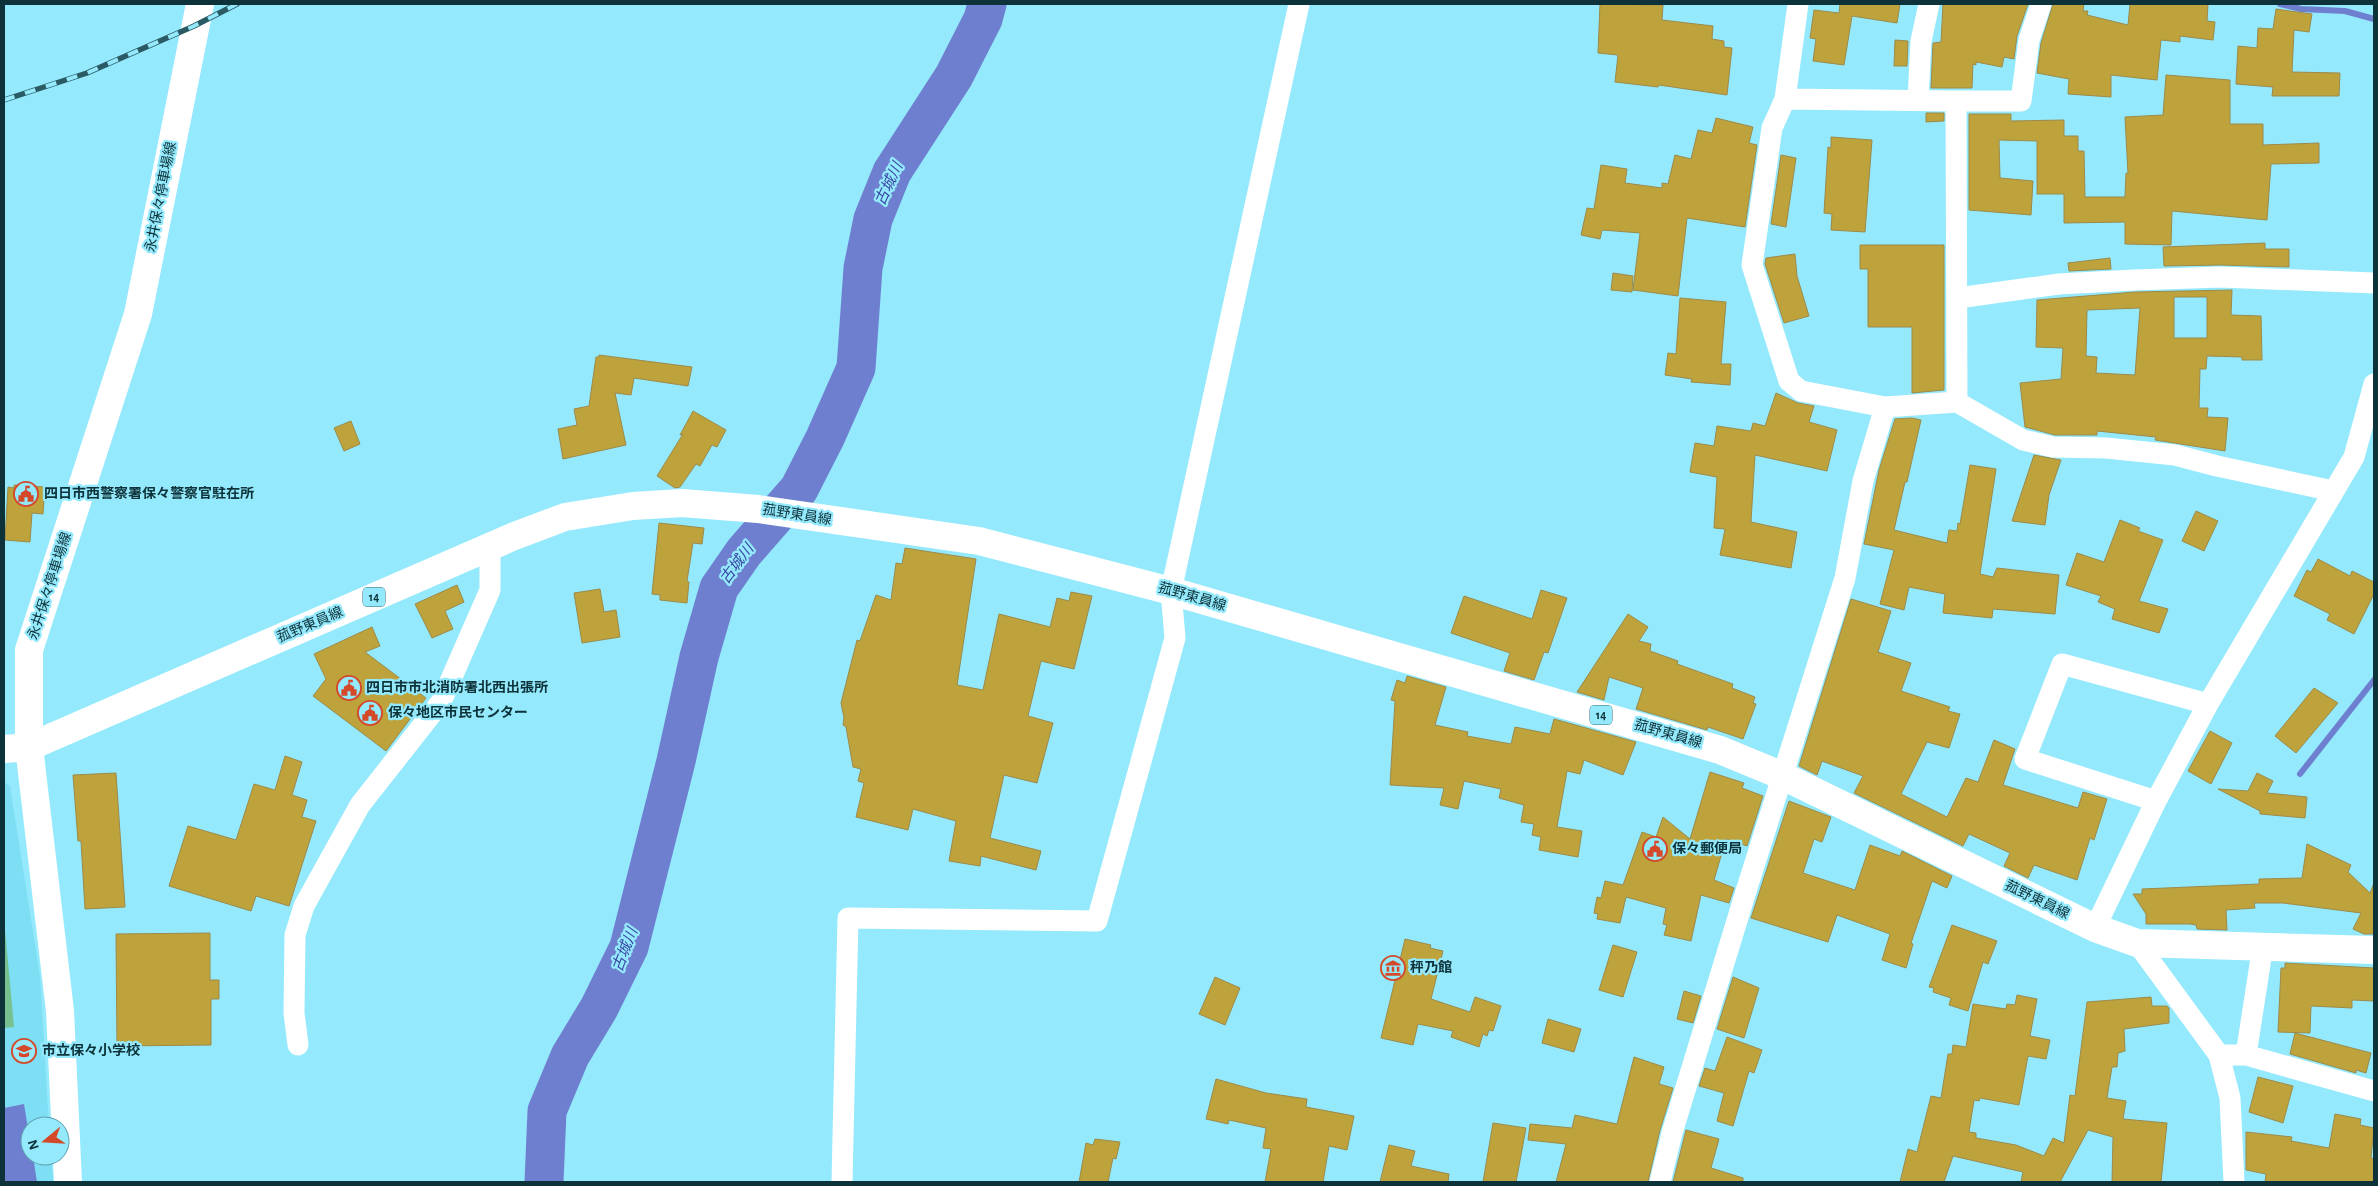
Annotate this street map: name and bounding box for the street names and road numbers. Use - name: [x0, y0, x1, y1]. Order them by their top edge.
- street label: 永井保々停車場線: [141, 140, 179, 253]
- street label: 菰野東員線: [761, 502, 833, 527]
- street label: 永井保々停車場線: [24, 530, 74, 641]
- street label: 菰野東員線: [1156, 580, 1228, 613]
- road number: 14: [363, 588, 385, 606]
- street label: 菰野東員線: [275, 604, 345, 645]
- road number: 14: [1590, 706, 1612, 724]
- street label: 菰野東員線: [1632, 717, 1704, 750]
- street label: 菰野東員線: [2002, 877, 2072, 922]

